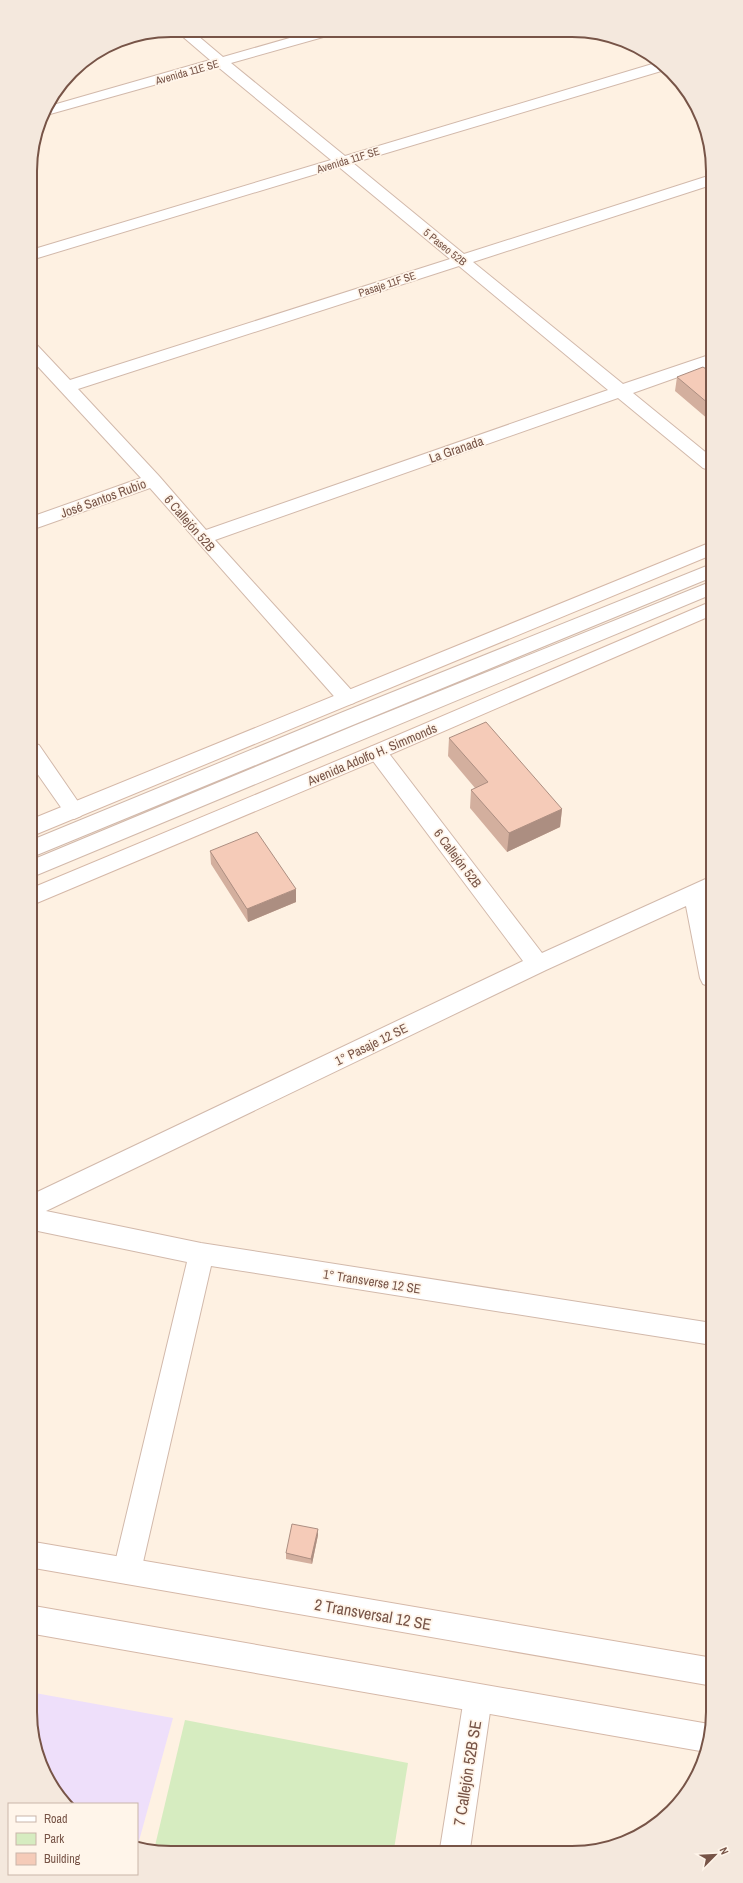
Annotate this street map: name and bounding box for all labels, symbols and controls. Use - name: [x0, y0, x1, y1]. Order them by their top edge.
- street label: Avenida 11E SE: [153, 56, 220, 88]
- street label: Avenida 11F SE: [314, 144, 381, 176]
- street label: 5 Paseo 52B: [421, 225, 469, 269]
- street label: Pasaje 11F SE: [357, 268, 417, 300]
- street label: La Granada: [427, 432, 486, 467]
- street label: José Santos Rubio: [58, 475, 148, 522]
- street label: 6 Callejón 52B: [160, 492, 219, 555]
- street label: Avenida Adolfo H. Simmonds: [304, 719, 440, 790]
- street label: 6 Callejón 52B: [430, 825, 485, 891]
- street label: 1° Pasaje 12 SE: [332, 1020, 410, 1069]
- street label: 1° Transverse 12 SE: [322, 1265, 422, 1298]
- street label: 2 Transversal 12 SE: [313, 1593, 433, 1635]
- street label: 7 Callejón 52B SE: [448, 1719, 486, 1827]
- legend: [8, 1803, 138, 1875]
- text: Road: [44, 1811, 68, 1827]
- text: Park: [44, 1831, 64, 1847]
- north arrow: [695, 1835, 735, 1875]
- text: N: [716, 1845, 732, 1857]
- text: Building: [44, 1851, 81, 1867]

